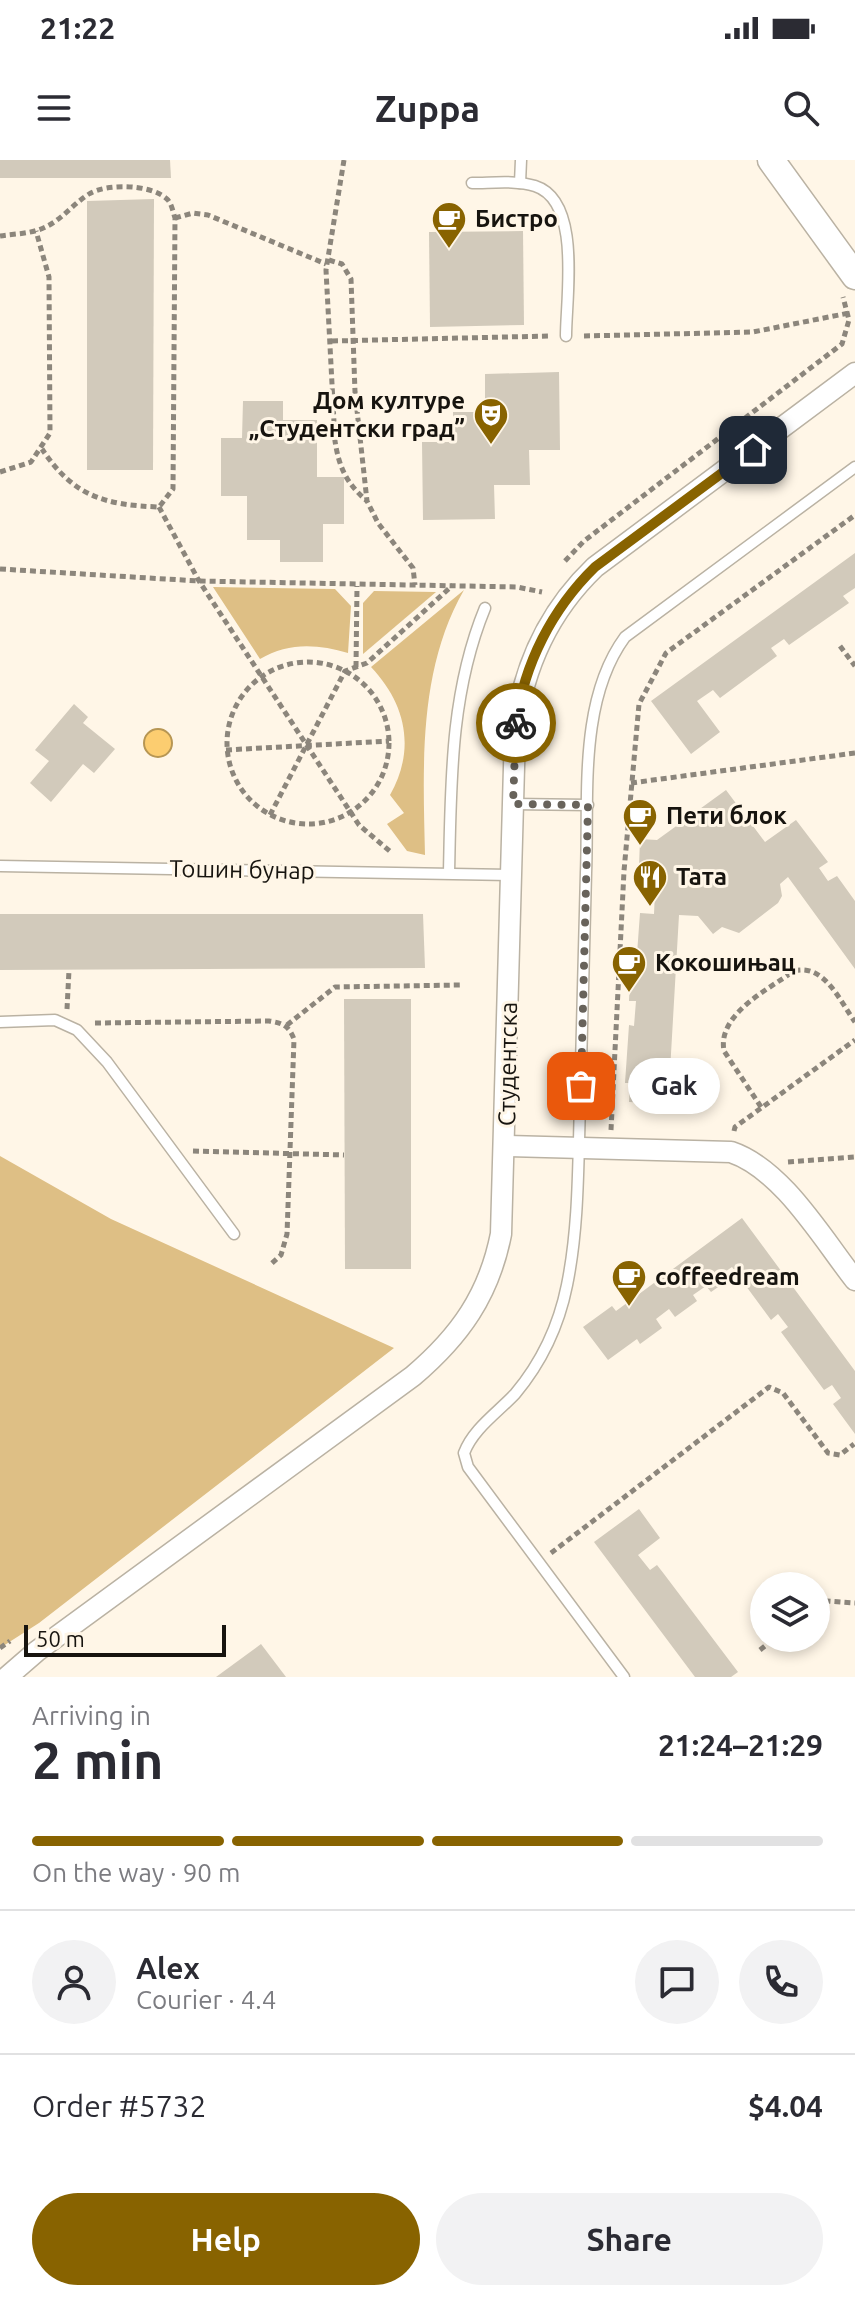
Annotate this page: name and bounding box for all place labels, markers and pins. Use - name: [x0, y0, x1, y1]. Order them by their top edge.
- cafe icon: Бистро: [430, 200, 468, 250]
- place label: Бистро: [475, 205, 558, 232]
- place label: Дом културе „Студентски град”: [249, 387, 465, 442]
- theatre icon: Дом културе „Студентски град”: [472, 396, 510, 446]
- pin: [719, 416, 787, 484]
- cafe icon: Пети блок: [621, 797, 659, 847]
- place label: Пети блок: [666, 802, 787, 829]
- restaurant icon: Тата: [631, 858, 669, 908]
- place label: Тата: [676, 863, 727, 890]
- cafe icon: Кокошињац: [610, 944, 648, 994]
- place label: Кокошињац: [655, 949, 796, 976]
- pin: [547, 1052, 615, 1120]
- callout: Gak: [629, 1058, 721, 1114]
- cafe icon: coffeedream: [610, 1258, 648, 1308]
- place label: coffeedream: [655, 1263, 800, 1290]

